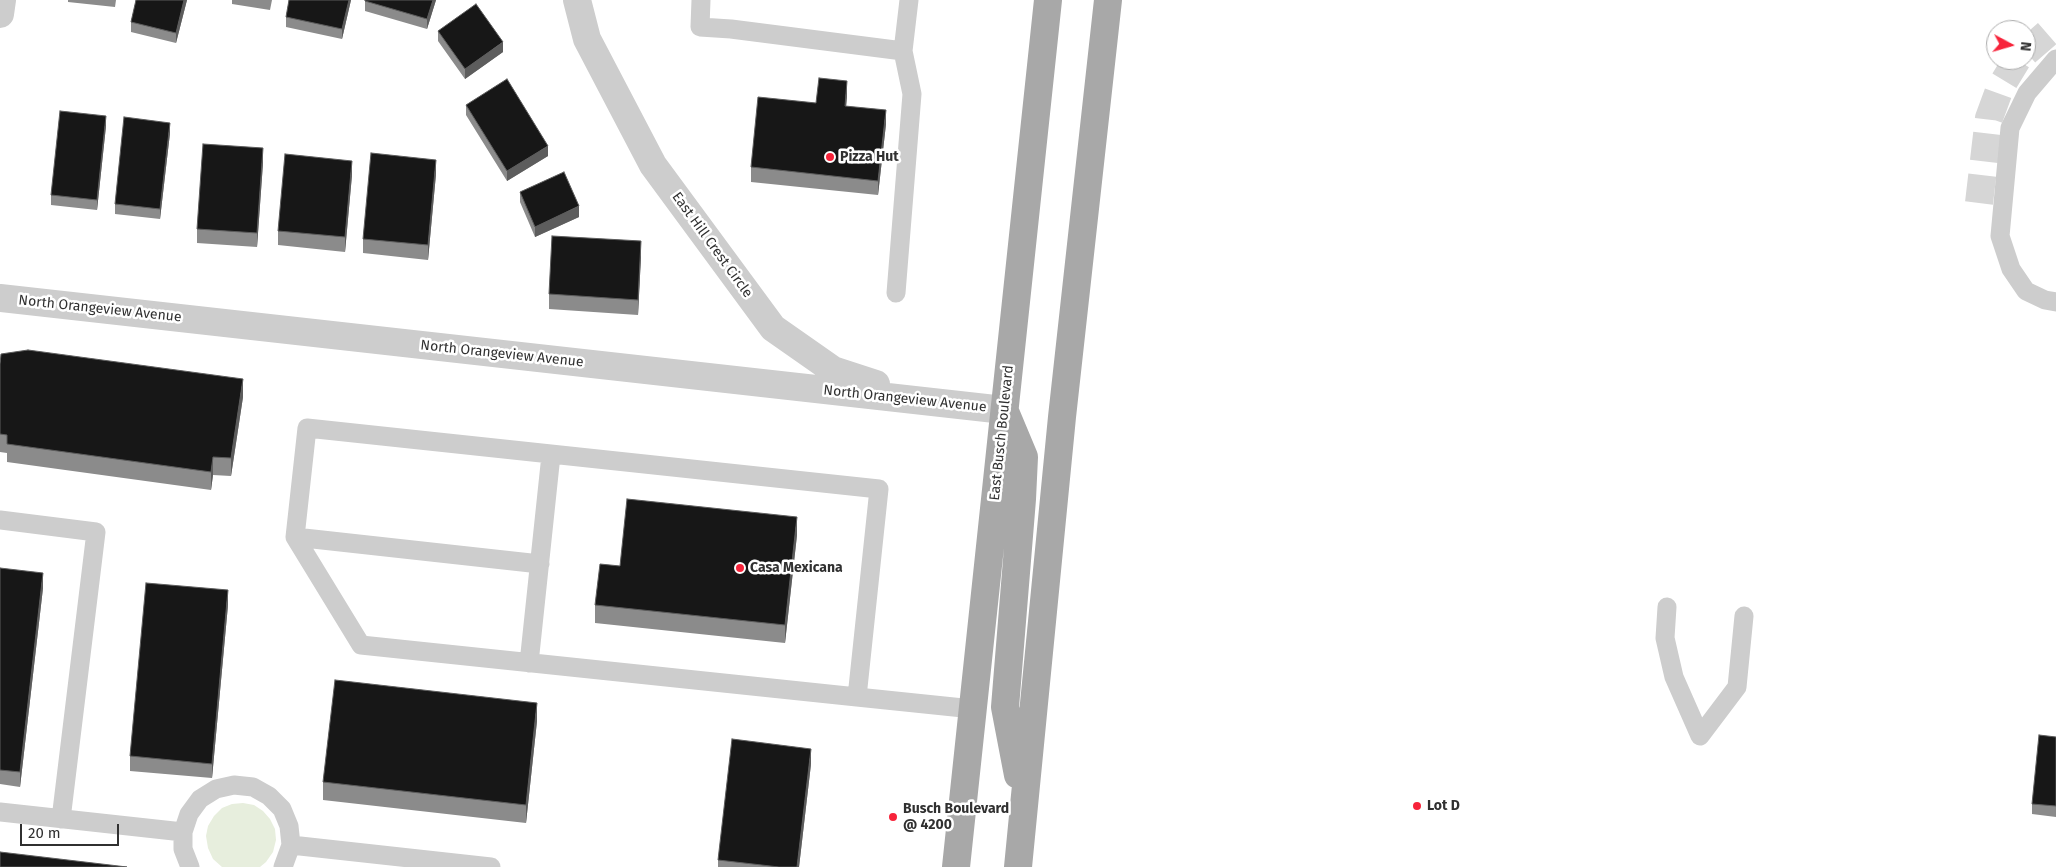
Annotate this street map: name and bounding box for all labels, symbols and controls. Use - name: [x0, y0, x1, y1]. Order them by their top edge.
- north arrow: [1986, 20, 2036, 70]
- text: N: [2016, 41, 2034, 52]
- place label: Pizza Hut: [840, 149, 899, 165]
- marker: Pizza Hut: [824, 151, 836, 163]
- street label: East Hill Crest Circle: [668, 189, 756, 301]
- street label: North Orangeview Avenue: [18, 292, 182, 326]
- street label: North Orangeview Avenue: [420, 337, 584, 371]
- street label: East Busch Boulevard: [987, 365, 1017, 501]
- street label: North Orangeview Avenue: [823, 382, 987, 416]
- place label: Casa Mexicana: [750, 560, 843, 576]
- marker: Casa Mexicana: [734, 562, 746, 574]
- place label: Lot D: [1427, 798, 1460, 814]
- marker: Lot D: [1411, 800, 1423, 812]
- place label: Busch Boulevard @ 4200: [903, 801, 1009, 834]
- marker: Busch Boulevard @ 4200: [887, 811, 899, 823]
- scale bar: [22, 814, 121, 846]
- text: 20 m: [28, 824, 61, 842]

